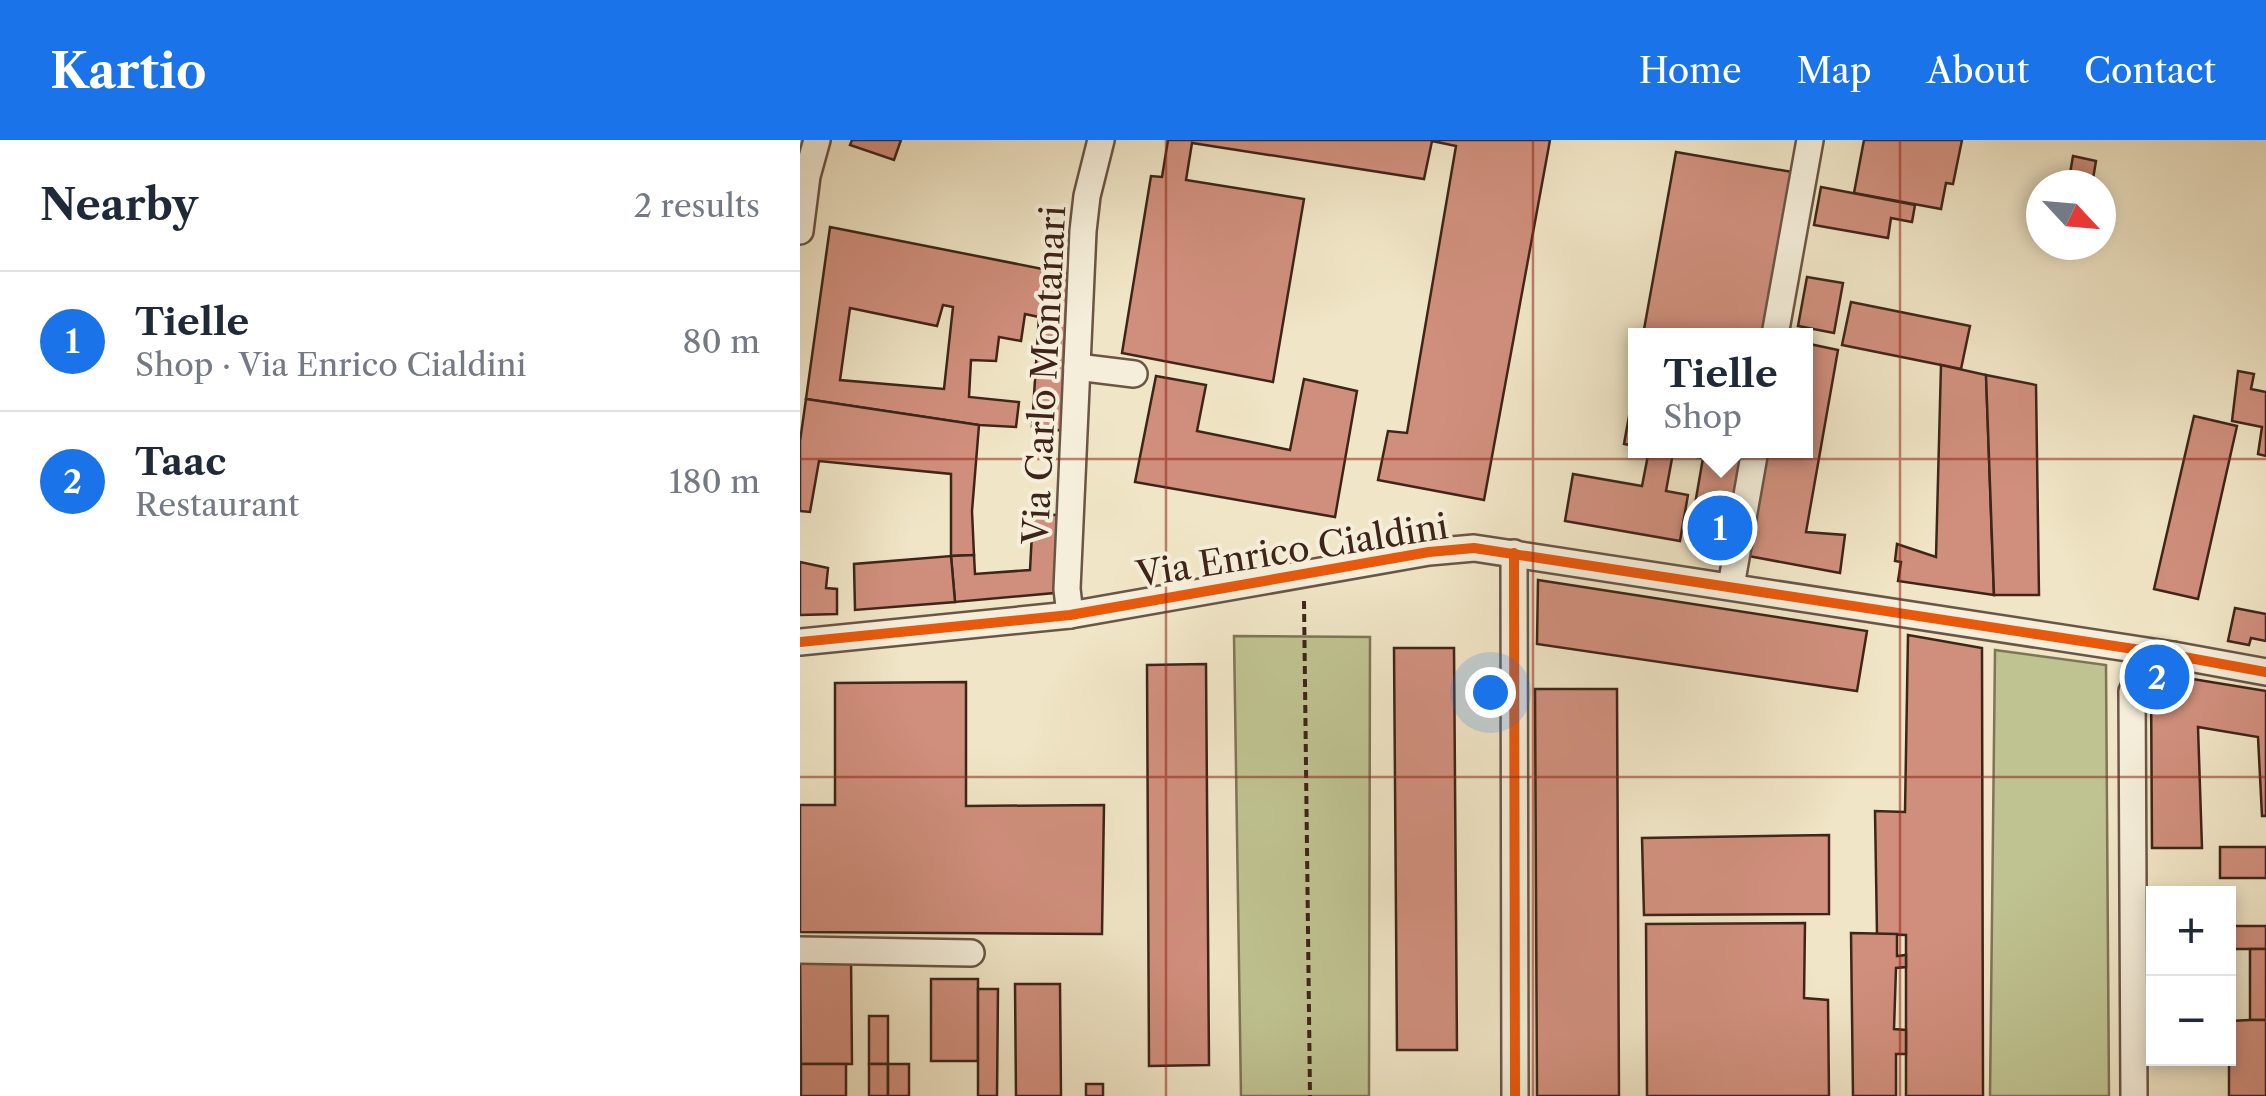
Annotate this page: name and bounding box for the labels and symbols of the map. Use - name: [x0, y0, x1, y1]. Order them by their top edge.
- north arrow: [2026, 170, 2116, 260]
- street label: Via Carlo Montanari: [1014, 205, 1074, 546]
- pin: 1: [1688, 490, 1752, 566]
- street label: Via Enrico Cialdini: [1132, 504, 1451, 596]
- pin: 2: [2124, 640, 2190, 714]
- your location: [1465, 667, 1516, 718]

